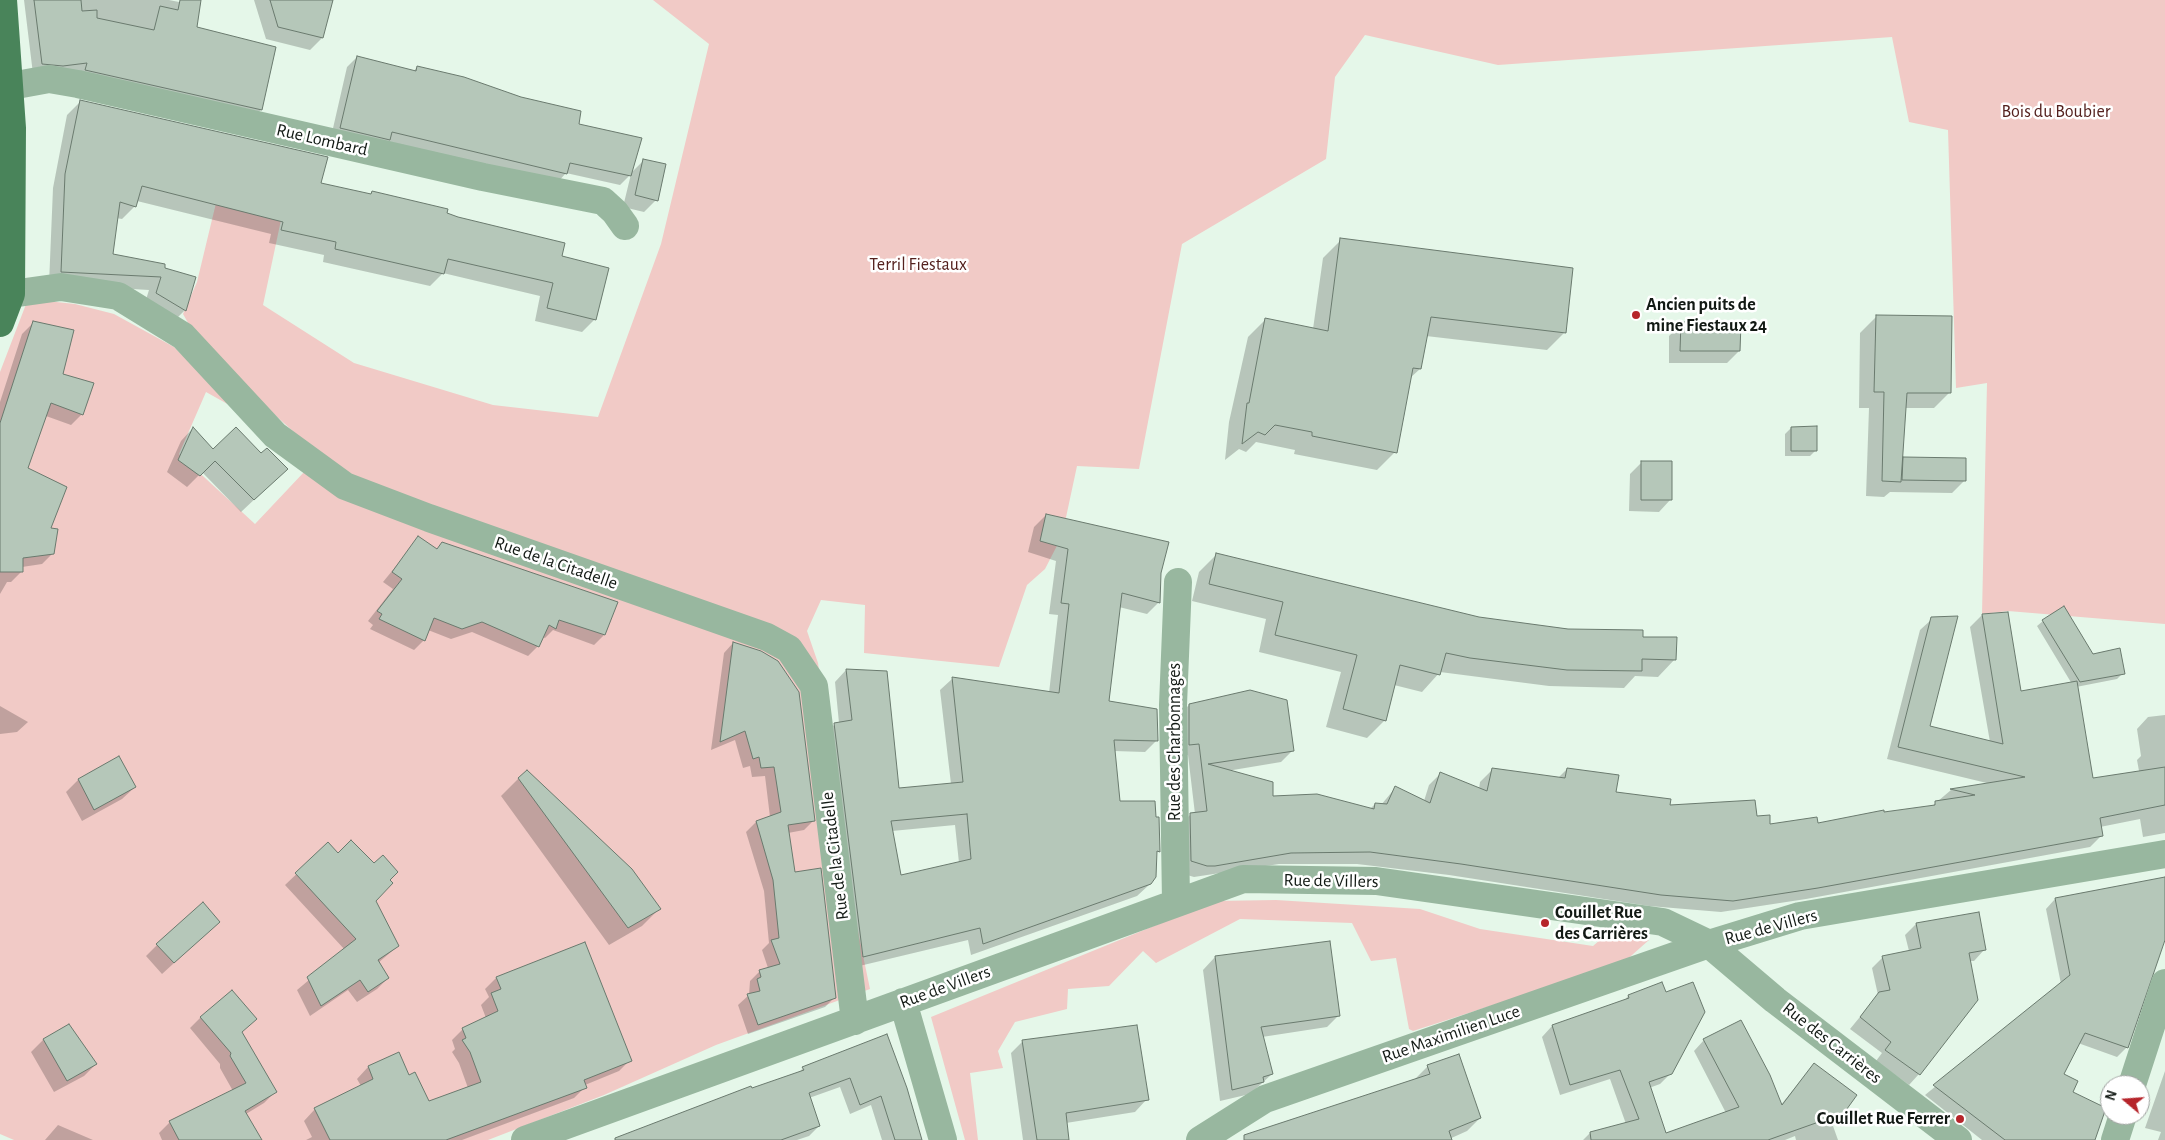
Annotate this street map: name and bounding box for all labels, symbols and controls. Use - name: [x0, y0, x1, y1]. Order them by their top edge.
- park label: Bois du Boubier: [2001, 101, 2111, 123]
- street label: Rue Lombard: [274, 119, 370, 161]
- park label: Terril Fiestaux: [869, 254, 967, 276]
- place label: Ancien puits de mine Fiestaux 24: [1646, 294, 1767, 336]
- marker: Ancien puits de mine Fiestaux 24: [1630, 309, 1642, 321]
- street label: Rue de la Citadelle: [492, 532, 620, 594]
- street label: Rue des Charbonnages: [1164, 663, 1186, 821]
- street label: Rue de la Citadelle: [816, 791, 854, 921]
- street label: Rue de Villers: [1283, 869, 1379, 893]
- place label: Couillet Rue des Carrières: [1555, 902, 1648, 944]
- street label: Rue de Villers: [1722, 904, 1820, 950]
- marker: Couillet Rue des Carrières: [1539, 917, 1551, 929]
- street label: Rue de Villers: [897, 961, 993, 1013]
- street label: Rue des Carrières: [1778, 998, 1886, 1088]
- street label: Rue Maximilien Luce: [1379, 1000, 1523, 1068]
- north arrow: [2100, 1075, 2150, 1125]
- text: N: [2104, 1089, 2120, 1102]
- place label: Couillet Rue Ferrer: [1817, 1108, 1950, 1130]
- marker: Couillet Rue Ferrer: [1954, 1113, 1966, 1125]

